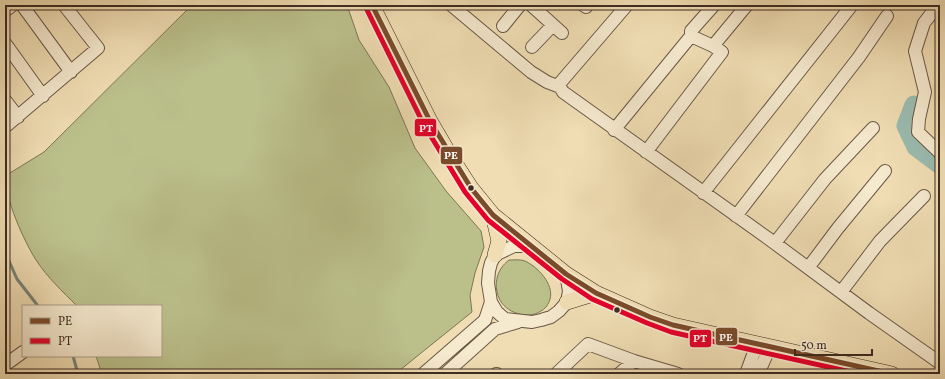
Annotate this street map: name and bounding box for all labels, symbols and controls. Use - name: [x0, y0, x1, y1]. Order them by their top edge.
- line badge: PT: [414, 118, 437, 137]
- text: PT: [419, 122, 433, 137]
- line badge: PE: [440, 146, 463, 165]
- text: PE: [444, 149, 458, 164]
- unlabelled marker: [466, 183, 476, 193]
- legend: [22, 305, 162, 357]
- unlabelled marker: [612, 305, 622, 315]
- text: PE: [58, 314, 72, 330]
- line badge: PE: [715, 327, 738, 346]
- line badge: PT: [689, 329, 712, 348]
- text: PE: [719, 331, 733, 346]
- scale bar: [795, 331, 872, 357]
- text: PT: [693, 332, 707, 347]
- text: PT: [58, 334, 72, 350]
- text: 50 m: [801, 338, 827, 354]

